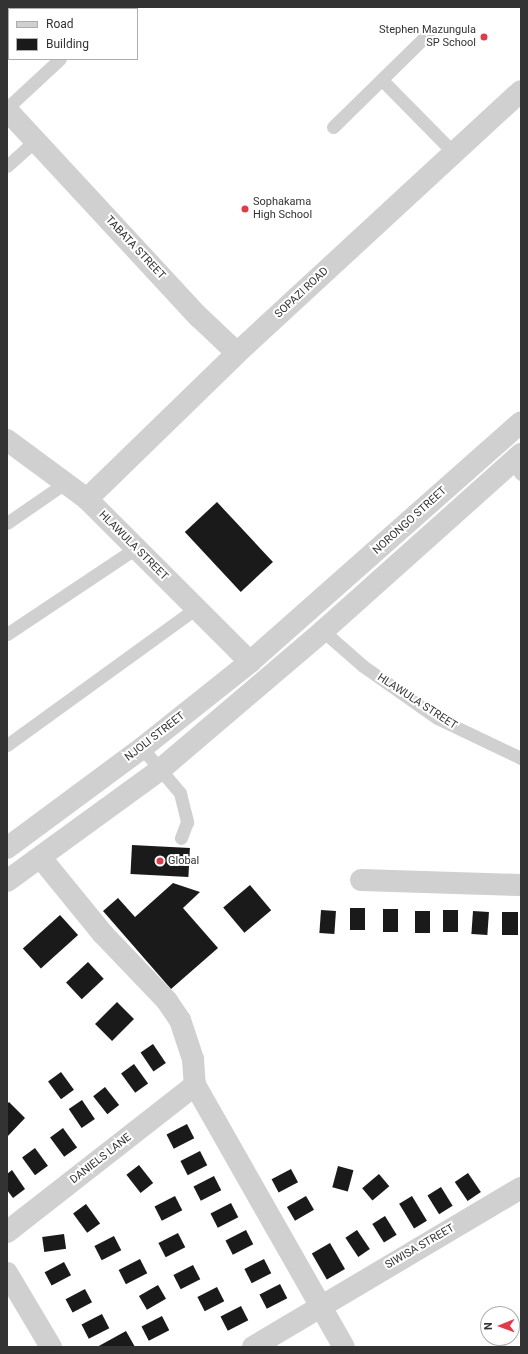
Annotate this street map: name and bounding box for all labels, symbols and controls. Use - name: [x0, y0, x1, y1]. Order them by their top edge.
- legend: [8, 8, 138, 60]
- text: Road: [46, 17, 74, 31]
- place label: Stephen Mazungula SP School: [379, 24, 476, 50]
- marker: Stephen Mazungula SP School: [479, 32, 489, 42]
- text: Building: [46, 37, 89, 51]
- place label: Sophakama High School: [253, 196, 312, 222]
- marker: Sophakama High School: [240, 204, 250, 214]
- street label: TABATA STREET: [102, 214, 168, 282]
- street label: SOPAZI ROAD: [272, 265, 332, 321]
- street label: NORONGO STREET: [370, 484, 450, 558]
- street label: HLAWULA STREET: [96, 509, 170, 583]
- street label: HLAWULA STREET: [375, 671, 459, 733]
- street label: NJOLI STREET: [122, 710, 188, 764]
- place label: Global: [168, 854, 199, 868]
- marker: Global: [155, 856, 165, 866]
- street label: DANIELS LANE: [68, 1131, 134, 1187]
- street label: SIWISA STREET: [383, 1222, 457, 1272]
- north arrow: [480, 1306, 520, 1346]
- text: N: [482, 1322, 495, 1330]

